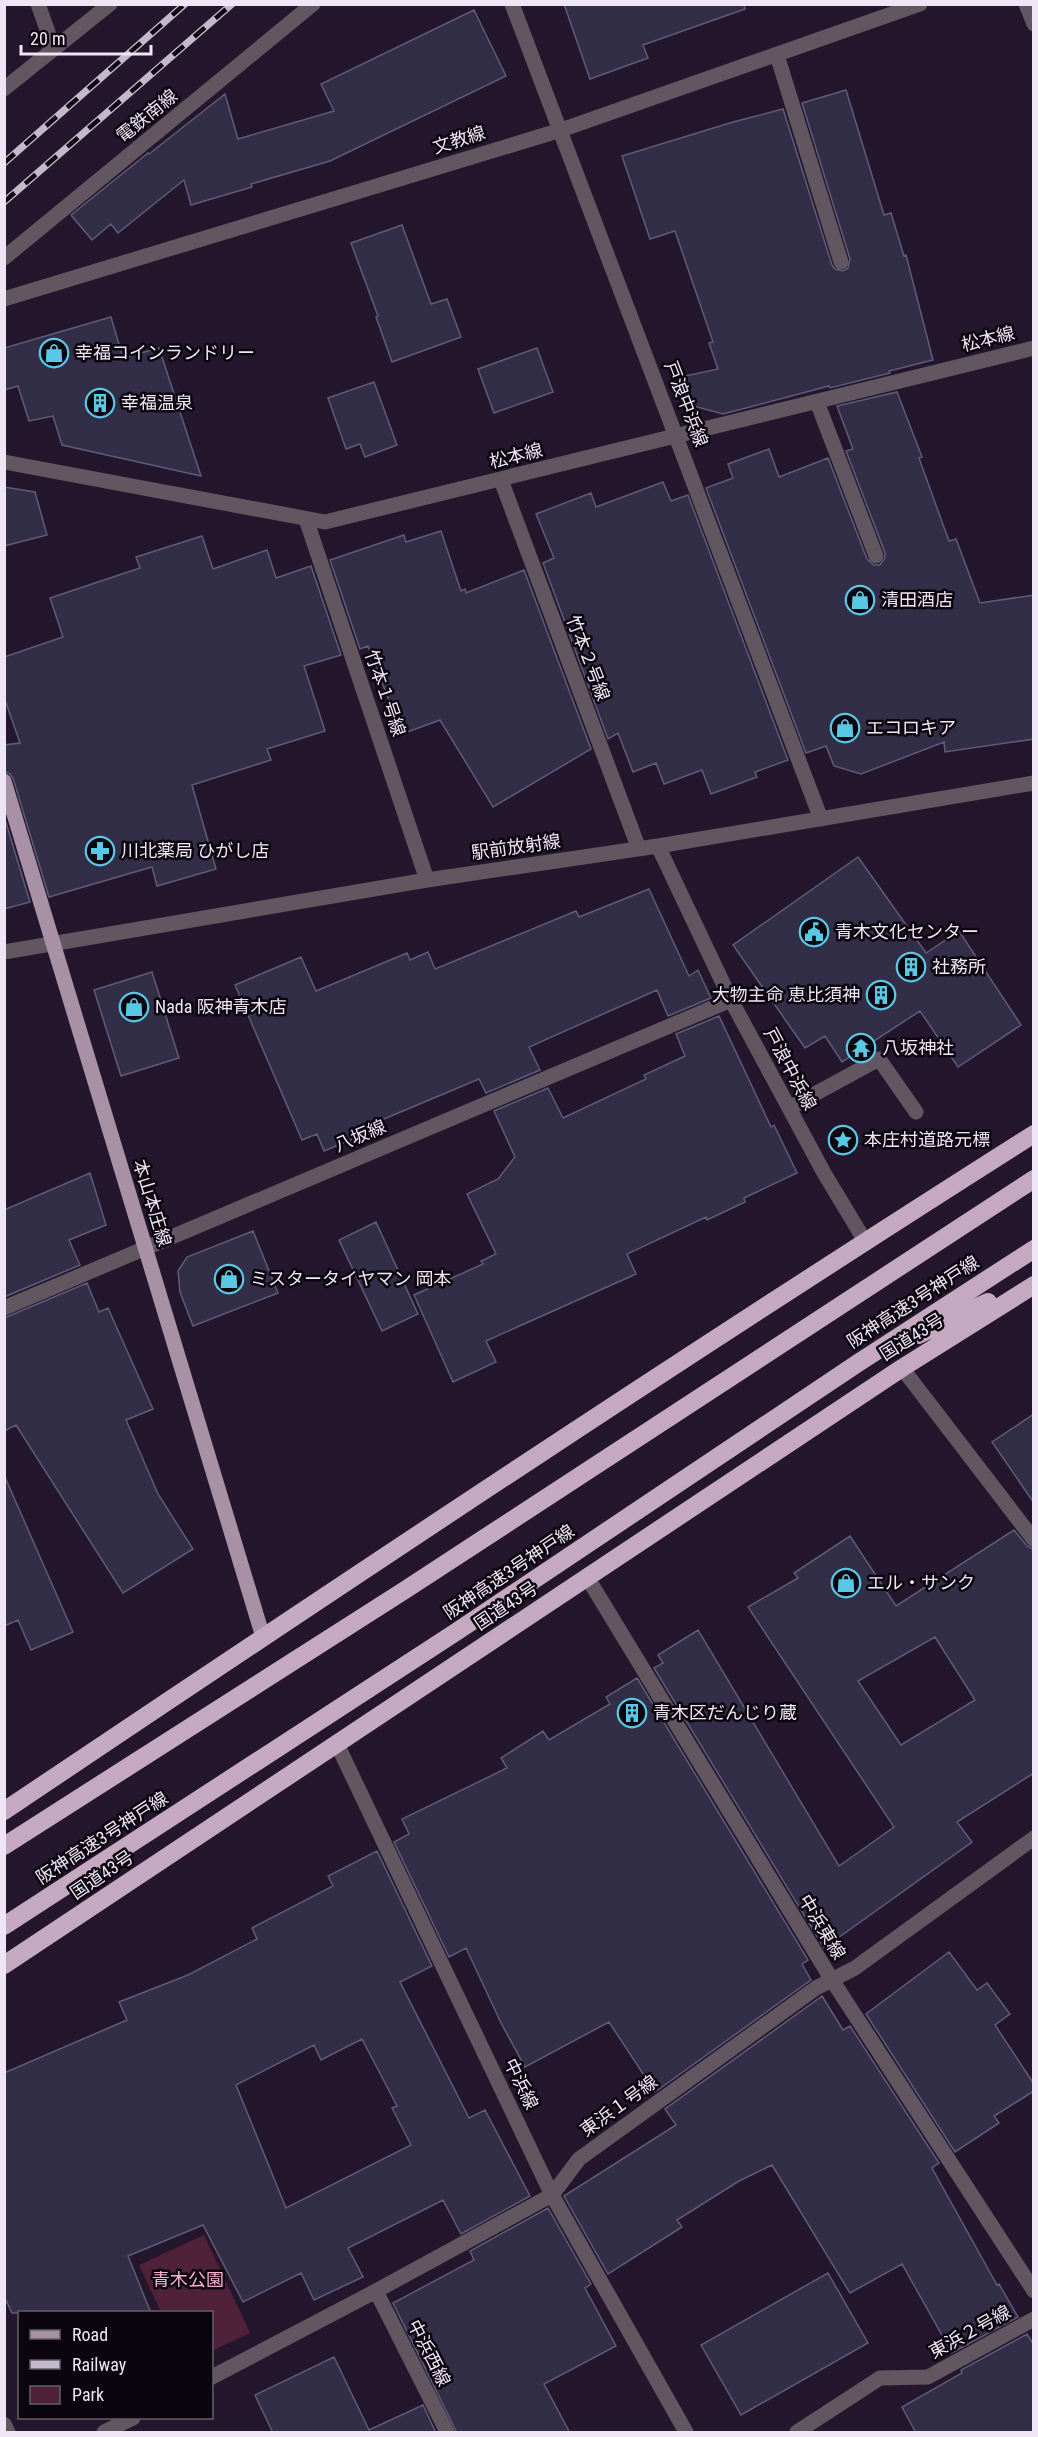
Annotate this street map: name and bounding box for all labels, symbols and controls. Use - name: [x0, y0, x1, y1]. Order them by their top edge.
- scale bar: [21, 18, 152, 56]
- text: 20 m: [30, 28, 65, 49]
- street label: 電鉄南線: [112, 85, 181, 146]
- street label: 文教線: [430, 122, 488, 157]
- street label: 松本線: [959, 322, 1017, 355]
- shop icon: 幸福コインランドリー: [38, 337, 70, 369]
- place label: 幸福コインランドリー: [75, 342, 255, 363]
- street label: 戸浪中浜線: [661, 358, 712, 450]
- building icon: 幸福温泉: [84, 387, 116, 419]
- place label: 幸福温泉: [121, 392, 193, 413]
- street label: 松本線: [487, 439, 545, 472]
- shop icon: 清田酒店: [844, 584, 876, 616]
- place label: 清田酒店: [881, 589, 953, 610]
- street label: 竹本２号線: [563, 612, 614, 704]
- street label: 竹本１号線: [361, 647, 410, 739]
- shop icon: エコロキア: [829, 712, 861, 744]
- place label: エコロキア: [866, 717, 956, 738]
- street label: 駅前放射線: [470, 830, 562, 863]
- pharmacy icon: 川北薬局 ひがし店: [84, 835, 116, 867]
- place label: 川北薬局 ひがし店: [121, 840, 269, 861]
- public building icon: 青木文化センター: [798, 916, 830, 948]
- place label: 青木文化センター: [835, 921, 979, 942]
- building icon: 社務所: [895, 951, 927, 983]
- place label: 社務所: [932, 956, 986, 977]
- building icon: 大物主命 恵比須神: [865, 979, 897, 1011]
- place label: 大物主命 恵比須神: [712, 984, 860, 1005]
- shop icon: Nada 阪神青木店: [118, 991, 150, 1023]
- place label: Nada 阪神青木店: [155, 996, 286, 1017]
- street label: 戸浪中浜線: [760, 1024, 821, 1113]
- temple icon: 八坂神社: [845, 1032, 877, 1064]
- place label: 八坂神社: [882, 1037, 954, 1058]
- street label: 八坂線: [331, 1115, 389, 1156]
- place icon: 本庄村道路元標: [827, 1124, 859, 1156]
- place label: 本庄村道路元標: [864, 1129, 990, 1150]
- street label: 本山本庄線: [129, 1157, 176, 1249]
- street label: 阪神高速3号神戸線: [843, 1251, 983, 1352]
- shop icon: ミスタータイヤマン 岡本: [213, 1263, 245, 1295]
- place label: ミスタータイヤマン 岡本: [250, 1268, 452, 1289]
- street label: 国道43号: [876, 1309, 948, 1364]
- street label: 阪神高速3号神戸線: [439, 1520, 578, 1623]
- shop icon: エル・サンク: [830, 1567, 862, 1599]
- place label: エル・サンク: [867, 1572, 975, 1593]
- street label: 国道43号: [470, 1577, 541, 1634]
- building icon: 青木区だんじり蔵: [616, 1697, 648, 1729]
- place label: 青木区だんじり蔵: [653, 1702, 797, 1723]
- street label: 阪神高速3号神戸線: [32, 1787, 172, 1888]
- street label: 国道43号: [66, 1846, 137, 1903]
- street label: 中浜東線: [795, 1890, 850, 1963]
- street label: 中浜線: [500, 2055, 543, 2113]
- street label: 東浜１号線: [576, 2071, 661, 2141]
- park label: 青木公園: [152, 2269, 224, 2290]
- street label: 東浜２号線: [925, 2301, 1014, 2363]
- legend: [18, 2311, 213, 2419]
- street label: 中浜西線: [404, 2316, 455, 2390]
- text: Road: [72, 2324, 108, 2345]
- text: Railway: [72, 2354, 127, 2375]
- text: Park: [72, 2384, 104, 2405]

